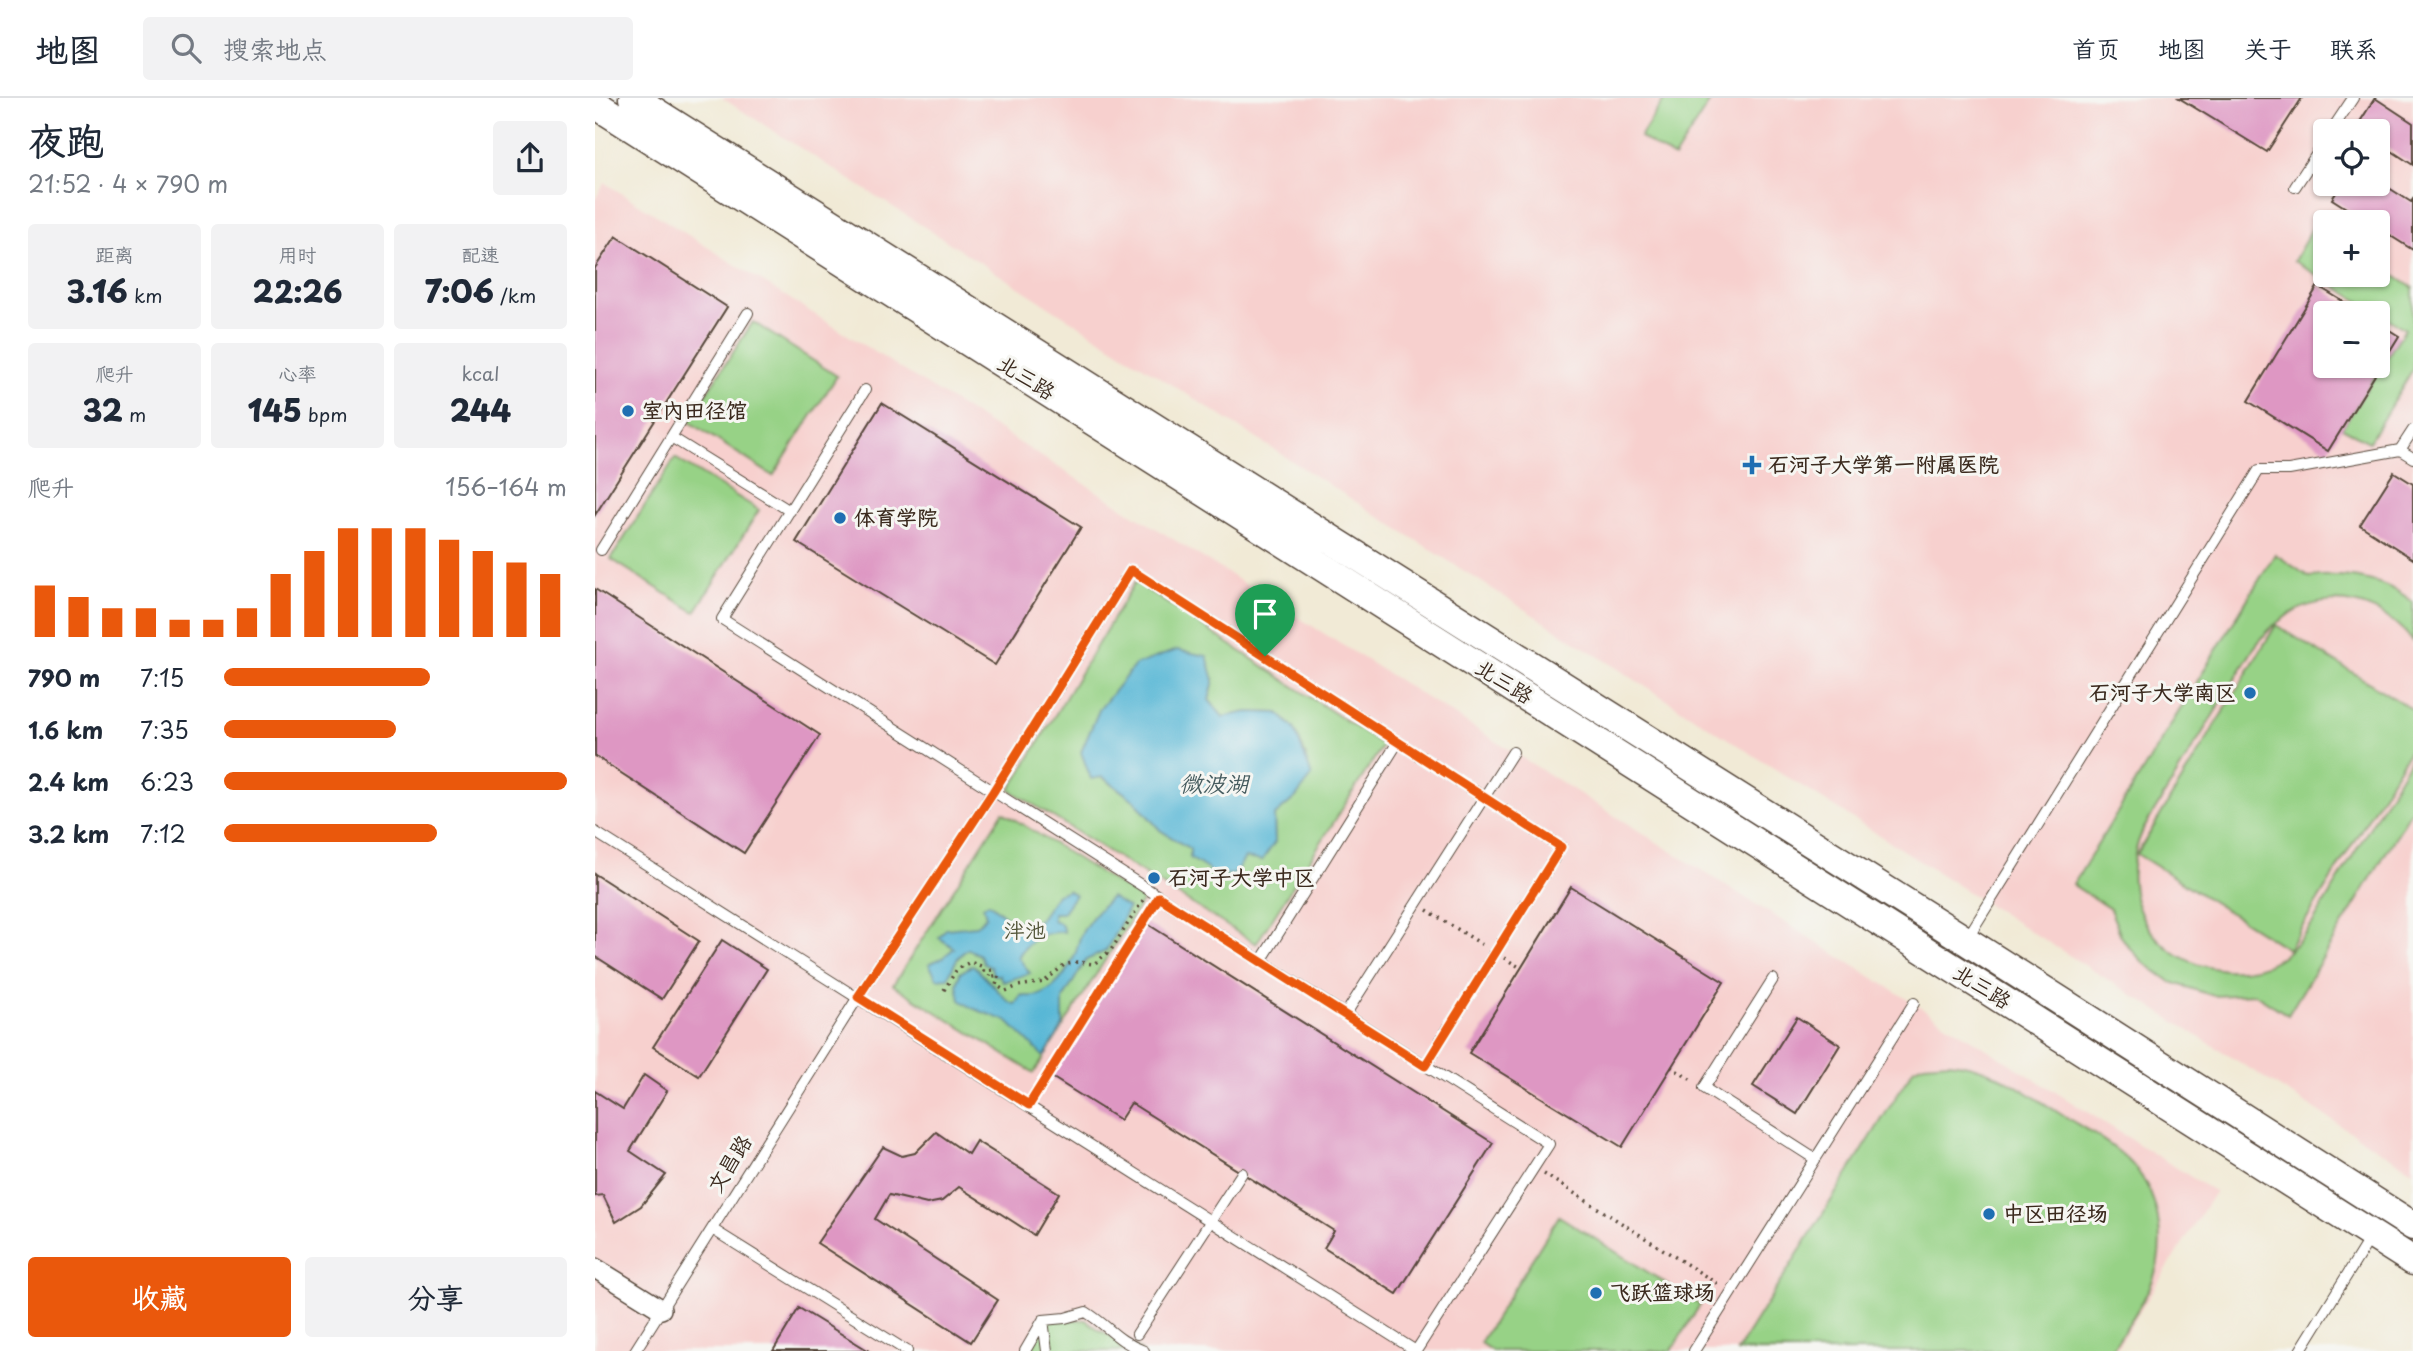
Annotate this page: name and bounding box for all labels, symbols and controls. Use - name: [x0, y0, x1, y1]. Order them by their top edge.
- search box: [143, 17, 633, 80]
- text: 地图: [35, 23, 101, 73]
- icon: search: [167, 29, 205, 67]
- text: 搜索地点: [223, 29, 327, 68]
- text: 首页: [2072, 30, 2120, 66]
- text: 地图: [2158, 30, 2206, 66]
- text: 关于: [2244, 30, 2292, 66]
- text: 联系: [2330, 30, 2378, 66]
- text: 夜跑: [28, 111, 104, 168]
- map controls: [2313, 119, 2390, 378]
- button: locate: [2313, 119, 2390, 196]
- button: share: [493, 121, 567, 195]
- text: 21:52 · 4 × 790 m: [28, 166, 228, 201]
- button: +: [2313, 210, 2390, 287]
- text: 距离: [95, 240, 134, 268]
- text: 用时: [278, 240, 317, 268]
- text: 配速: [461, 240, 500, 268]
- text: 3.16: [66, 268, 128, 313]
- text: 22:26: [253, 268, 343, 313]
- text: 7:06: [425, 268, 494, 313]
- text: km: [128, 281, 163, 309]
- text: /km: [494, 281, 536, 309]
- button: −: [2313, 301, 2390, 378]
- street label: 北三路: [992, 346, 1062, 407]
- text: 爬升: [95, 359, 134, 387]
- text: 心率: [278, 359, 317, 387]
- text: kcal: [462, 359, 499, 387]
- text: 32: [83, 387, 123, 432]
- text: 145: [247, 387, 302, 432]
- text: 244: [450, 387, 511, 432]
- place label: 室内田径馆: [642, 393, 747, 425]
- text: m: [123, 400, 146, 428]
- text: bpm: [302, 400, 348, 428]
- marker: 室内田径馆: [620, 403, 636, 419]
- place label: 石河子大学第一附属医院: [1768, 447, 1999, 479]
- marker: 石河子大学第一附属医院: [1742, 455, 1762, 475]
- text: 爬升: [28, 469, 74, 504]
- text: 156–164 m: [445, 469, 567, 504]
- place label: 体育学院: [854, 500, 938, 532]
- marker: 体育学院: [832, 510, 848, 526]
- pin: [1235, 584, 1295, 656]
- icon: arrive: [1246, 595, 1284, 633]
- street label: 北三路: [1470, 650, 1540, 711]
- text: 790 m: [28, 660, 100, 695]
- text: 7:15: [140, 660, 184, 695]
- place label: 石河子大学南区: [2089, 675, 2236, 707]
- marker: 石河子大学南区: [2242, 685, 2258, 701]
- text: 1.6 km: [28, 712, 103, 747]
- text: 7:35: [140, 712, 189, 747]
- text: 2.4 km: [28, 764, 109, 799]
- text: 6:23: [140, 764, 194, 799]
- water label: 微波湖: [1180, 765, 1251, 800]
- text: 3.2 km: [28, 816, 109, 851]
- text: 7:12: [140, 816, 186, 851]
- place label: 石河子大学中区: [1168, 860, 1315, 892]
- marker: 石河子大学中区: [1146, 870, 1162, 886]
- park label: 泮池: [1004, 913, 1046, 945]
- street label: 北三路: [1948, 955, 2018, 1016]
- street label: 文昌路: [698, 1128, 759, 1198]
- place label: 中区田径场: [2003, 1196, 2108, 1228]
- marker: 中区田径场: [1981, 1206, 1997, 1222]
- button: 收藏: [28, 1257, 291, 1337]
- button: 分享: [305, 1257, 567, 1337]
- place label: 飞跃篮球场: [1610, 1275, 1715, 1307]
- marker: 飞跃篮球场: [1588, 1285, 1604, 1301]

